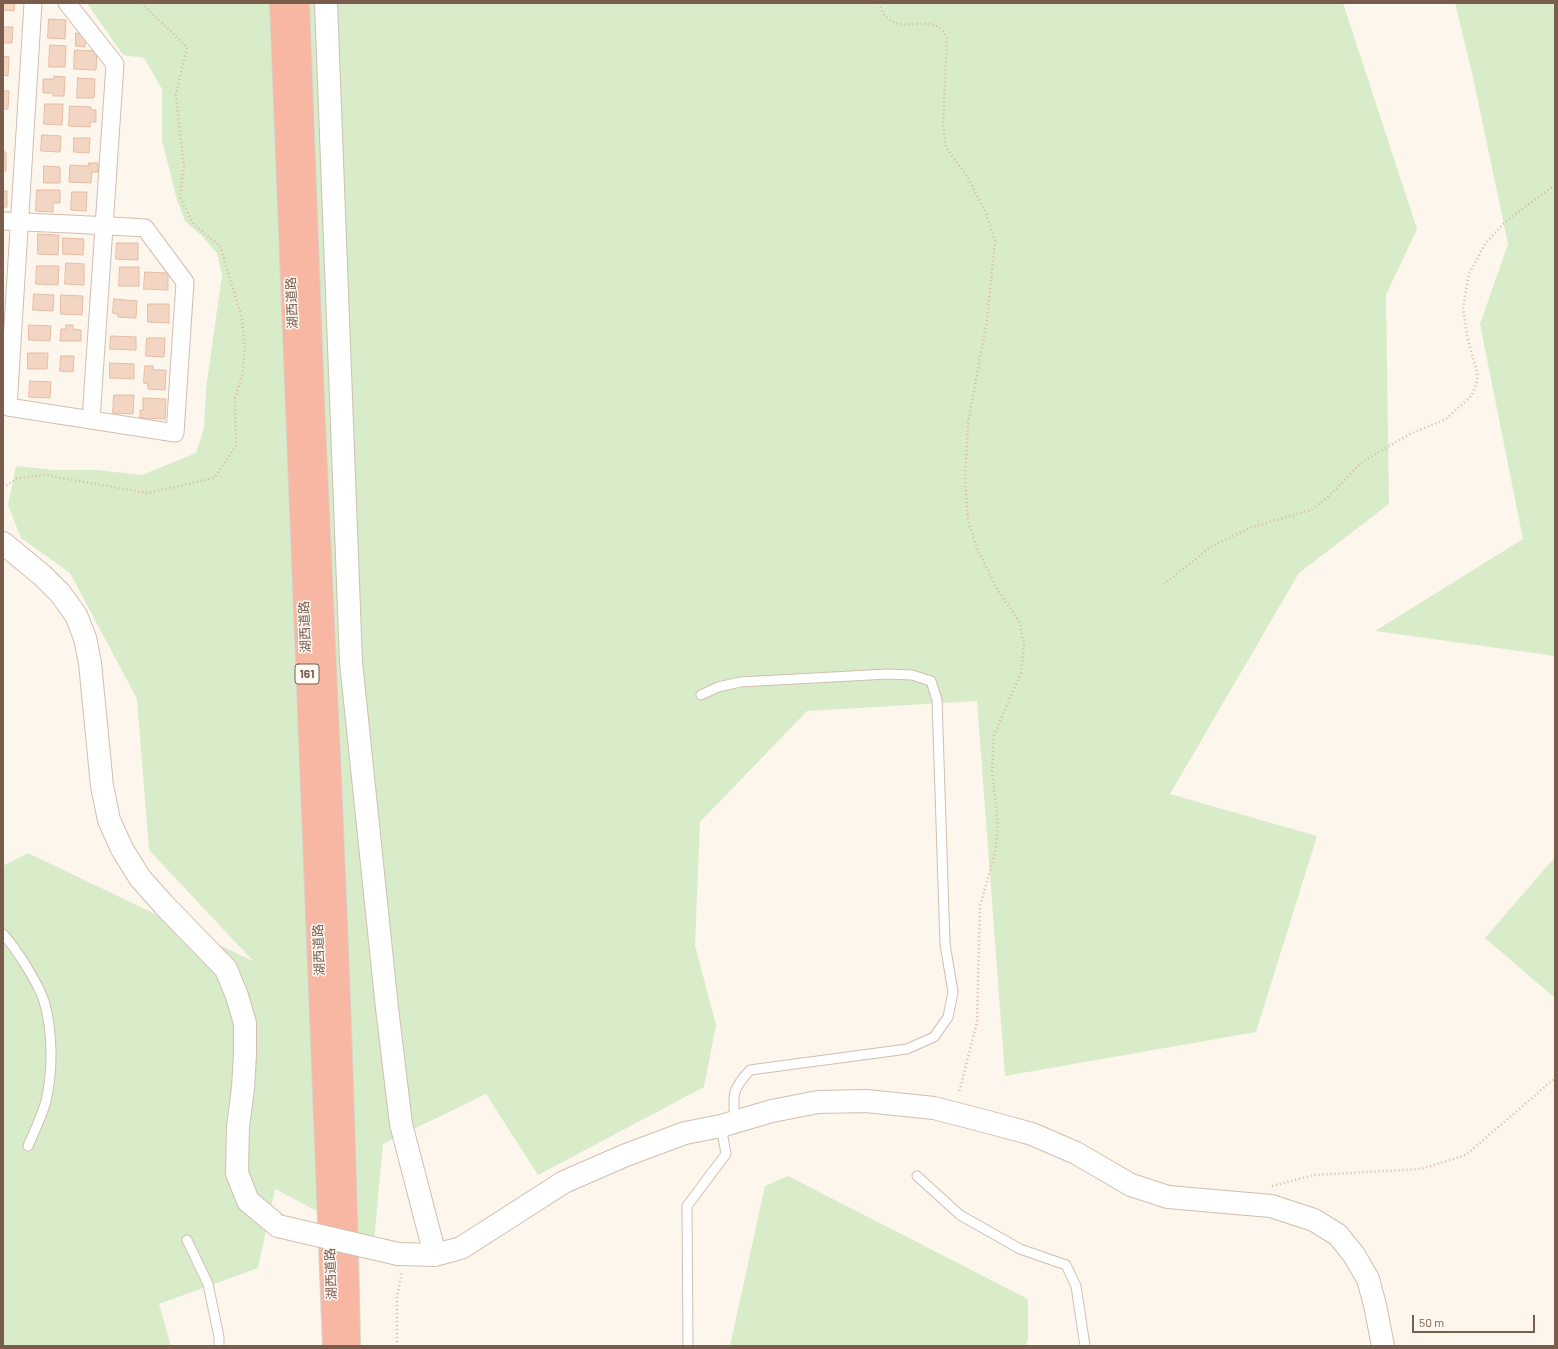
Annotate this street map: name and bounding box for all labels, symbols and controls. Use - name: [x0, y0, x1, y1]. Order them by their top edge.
- street label: 湖西道路: [283, 277, 301, 329]
- street label: 湖西道路: [296, 601, 314, 653]
- road number: 161: [295, 664, 319, 684]
- street label: 湖西道路: [310, 924, 328, 976]
- street label: 湖西道路: [322, 1248, 340, 1300]
- scale bar: [1414, 1307, 1537, 1333]
- text: 50 m: [1419, 1315, 1444, 1329]

